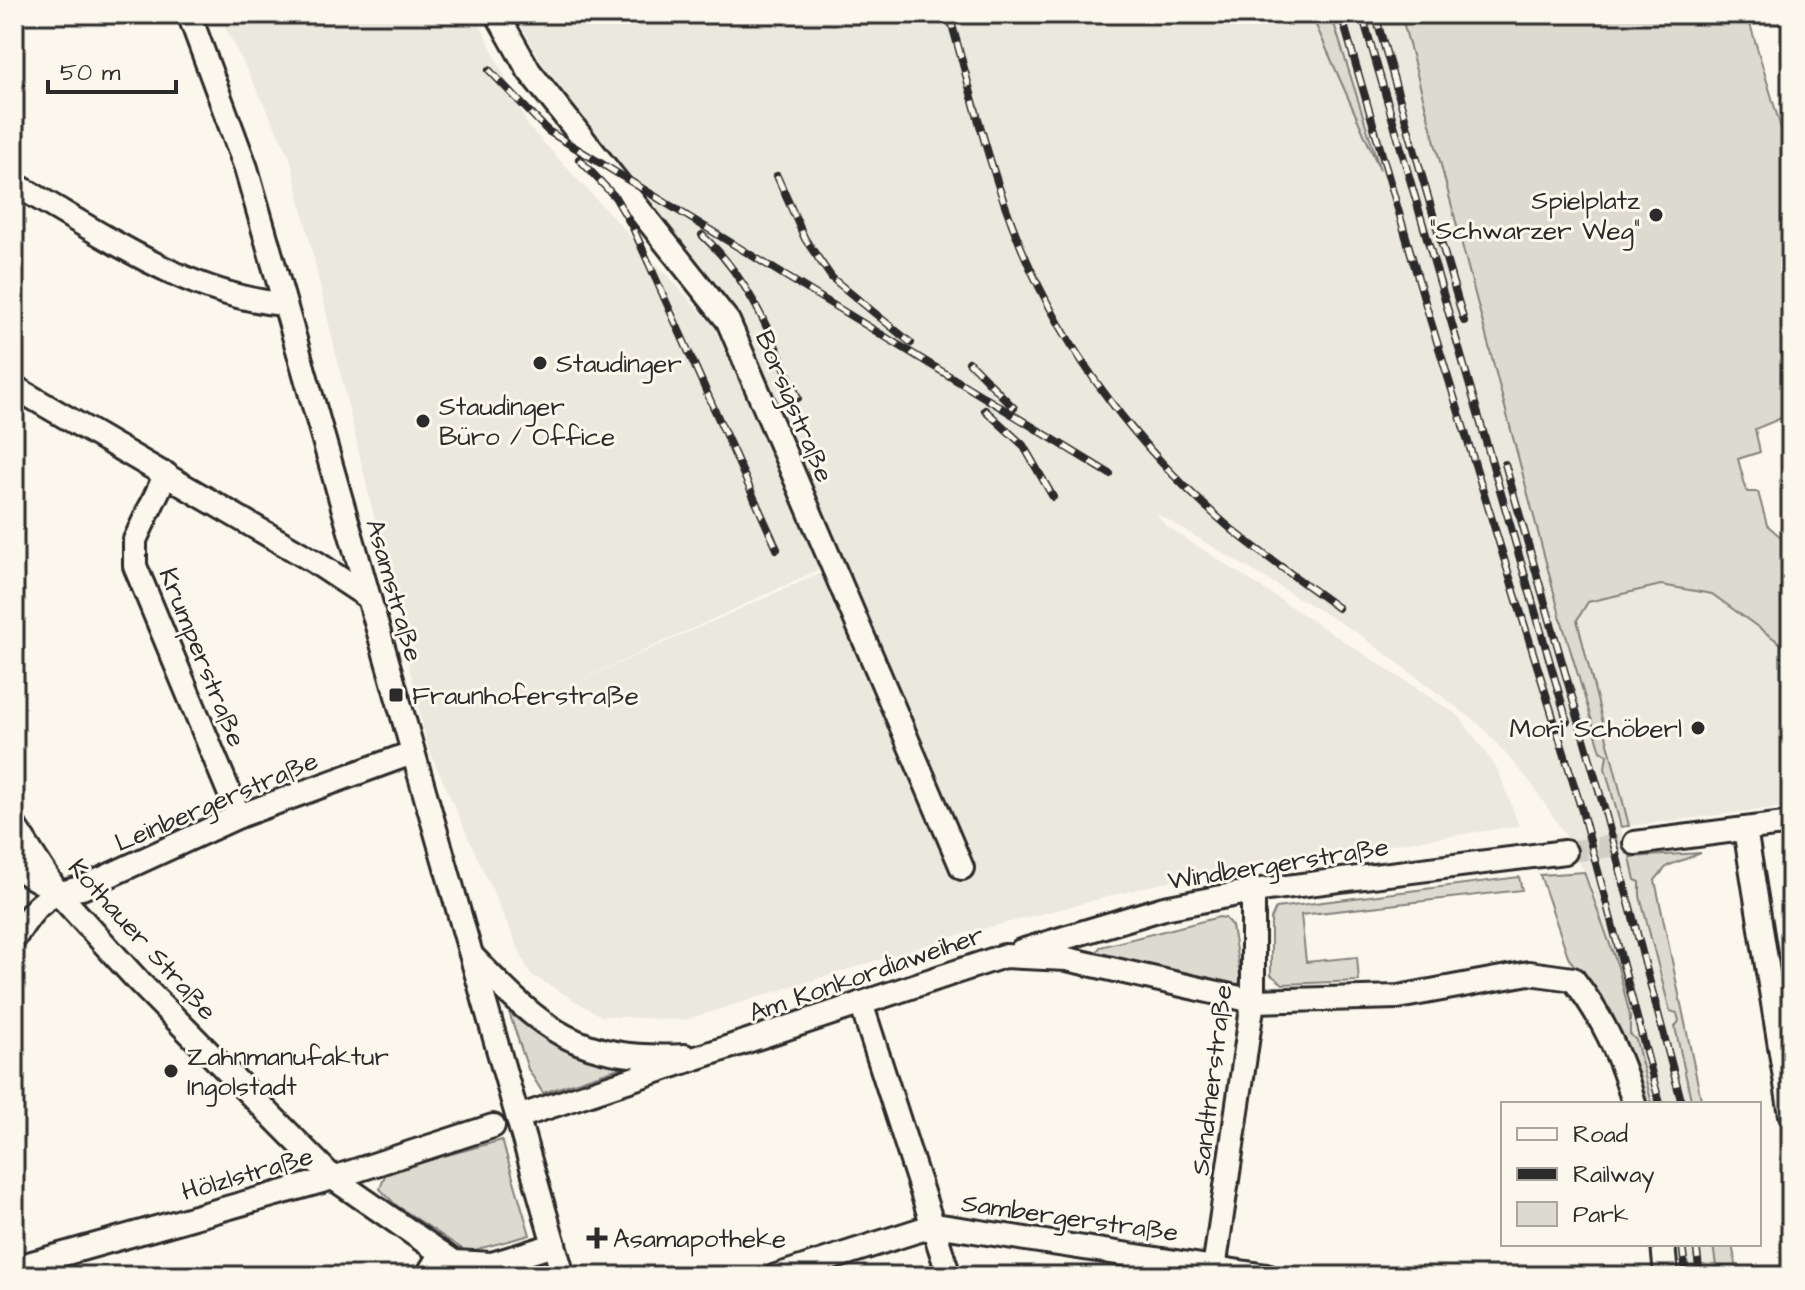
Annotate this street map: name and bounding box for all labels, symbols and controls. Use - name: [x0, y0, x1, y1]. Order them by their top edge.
- scale bar: [48, 44, 176, 94]
- text: 50 m: [60, 56, 121, 90]
- place label: Spielplatz "Schwarzer Weg": [1429, 183, 1640, 251]
- marker: Spielplatz "Schwarzer Weg": [1647, 206, 1665, 224]
- street label: Borsigstraße: [744, 325, 842, 489]
- place label: Staudinger: [556, 346, 682, 384]
- marker: Staudinger: [531, 354, 549, 372]
- place label: Staudinger Büro / Office: [439, 389, 615, 455]
- marker: Staudinger Büro / Office: [414, 412, 432, 430]
- street label: Asamstraße: [356, 515, 432, 666]
- street label: Krumperstraße: [150, 562, 254, 752]
- place label: Fraunhoferstraße: [412, 678, 639, 714]
- marker: Fraunhoferstraße: [387, 686, 405, 704]
- place label: Mori Schöberl: [1509, 711, 1682, 747]
- marker: Mori Schöberl: [1689, 719, 1707, 737]
- street label: Leinbergerstraße: [109, 743, 324, 863]
- street label: Windbergerstraße: [1165, 829, 1392, 901]
- street label: Kothauer Straße: [60, 851, 225, 1028]
- street label: Am Konkordiaweiher: [744, 917, 989, 1031]
- street label: Sandtnerstraße: [1182, 983, 1242, 1178]
- place label: Zahnmanufaktur Ingolstadt: [187, 1039, 389, 1107]
- marker: Zahnmanufaktur Ingolstadt: [162, 1062, 180, 1080]
- legend: [1501, 1102, 1761, 1246]
- text: Road: [1573, 1118, 1628, 1152]
- street label: Hölzlstraße: [177, 1138, 317, 1210]
- text: Railway: [1573, 1158, 1655, 1193]
- street label: Sambergerstraße: [959, 1185, 1181, 1253]
- text: Park: [1573, 1198, 1629, 1232]
- place label: Asamapotheke: [613, 1221, 786, 1257]
- marker: Asamapotheke: [588, 1229, 606, 1247]

